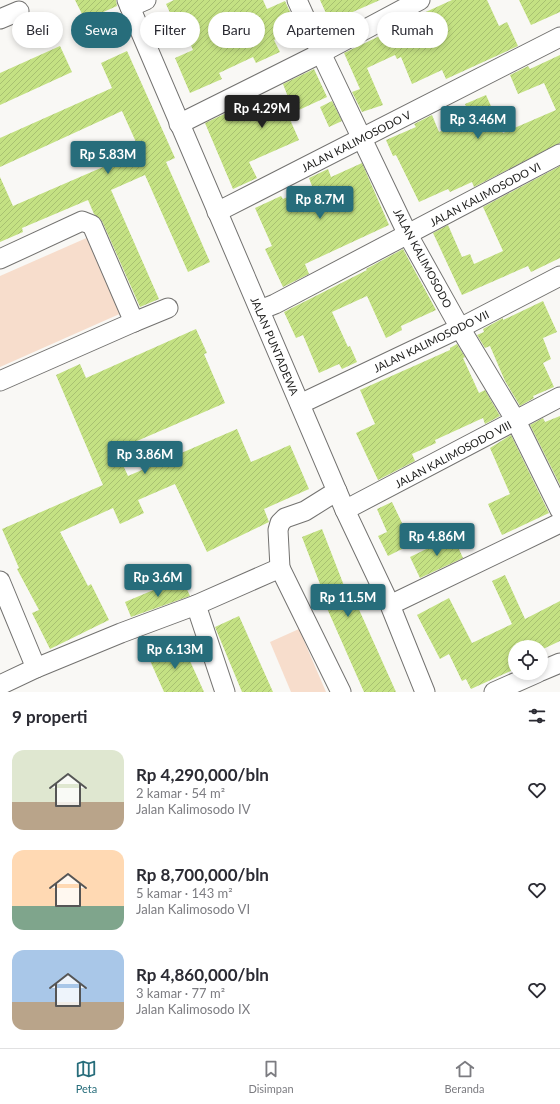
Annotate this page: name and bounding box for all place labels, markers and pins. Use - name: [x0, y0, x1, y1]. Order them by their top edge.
- pin: Rp 4.29M: [221, 95, 303, 129]
- pin: Rp 3.46M: [437, 106, 519, 140]
- pin: Rp 5.83M: [67, 141, 149, 175]
- pin: Rp 8.7M: [283, 186, 357, 220]
- pin: Rp 3.86M: [104, 441, 186, 475]
- pin: Rp 4.86M: [396, 523, 478, 557]
- pin: Rp 3.6M: [121, 564, 195, 598]
- pin: Rp 11.5M: [307, 584, 389, 618]
- pin: Rp 6.13M: [134, 636, 216, 670]

